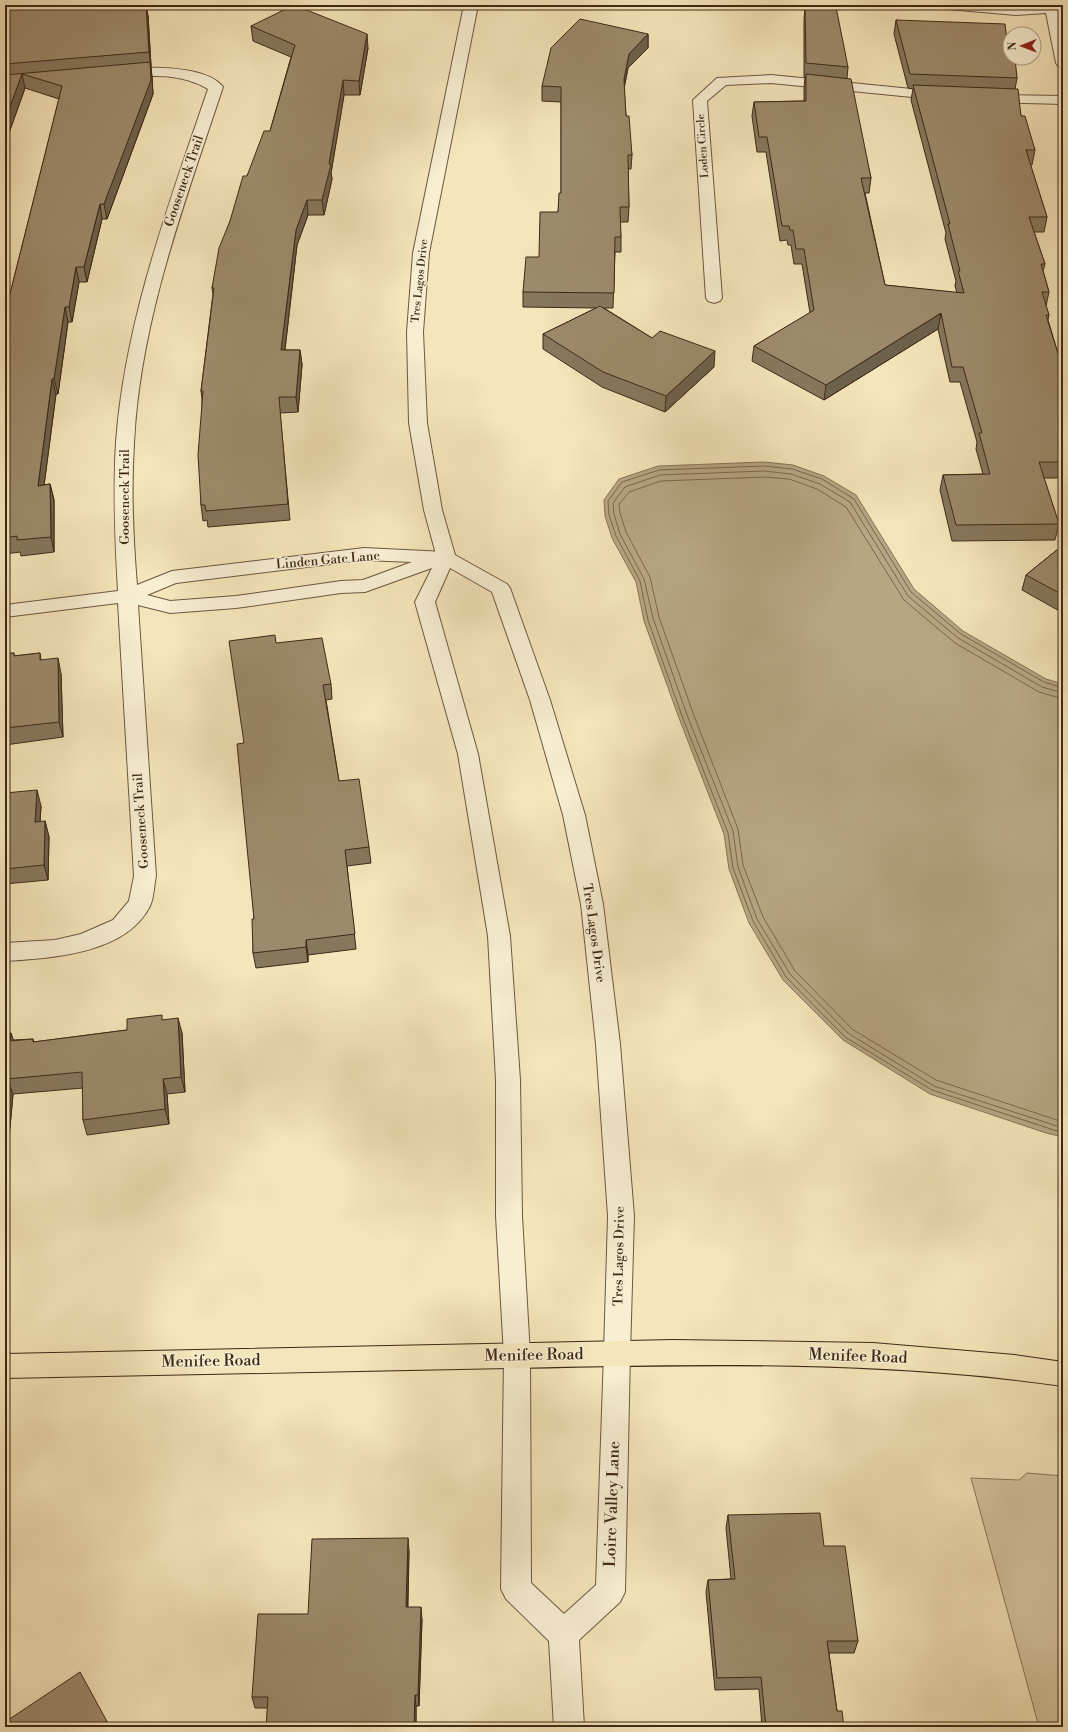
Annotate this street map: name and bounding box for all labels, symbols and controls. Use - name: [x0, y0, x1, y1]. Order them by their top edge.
- north arrow: [1002, 26, 1042, 66]
- text: N: [1006, 41, 1020, 51]
- street label: Loden Circle: [694, 113, 712, 179]
- street label: Gooseneck Trail: [161, 133, 207, 229]
- street label: Tres Lagos Drive: [409, 238, 431, 324]
- street label: Gooseneck Trail: [117, 449, 133, 545]
- street label: Linden Gate Lane: [275, 547, 381, 573]
- street label: Gooseneck Trail: [130, 773, 152, 869]
- street label: Tres Lagos Drive: [579, 882, 609, 984]
- street label: Tres Lagos Drive: [610, 1206, 628, 1306]
- street label: Menifee Road: [484, 1344, 584, 1366]
- street label: Menifee Road: [808, 1344, 908, 1368]
- street label: Menifee Road: [161, 1350, 261, 1372]
- street label: Loire Valley Lane: [600, 1441, 624, 1567]

